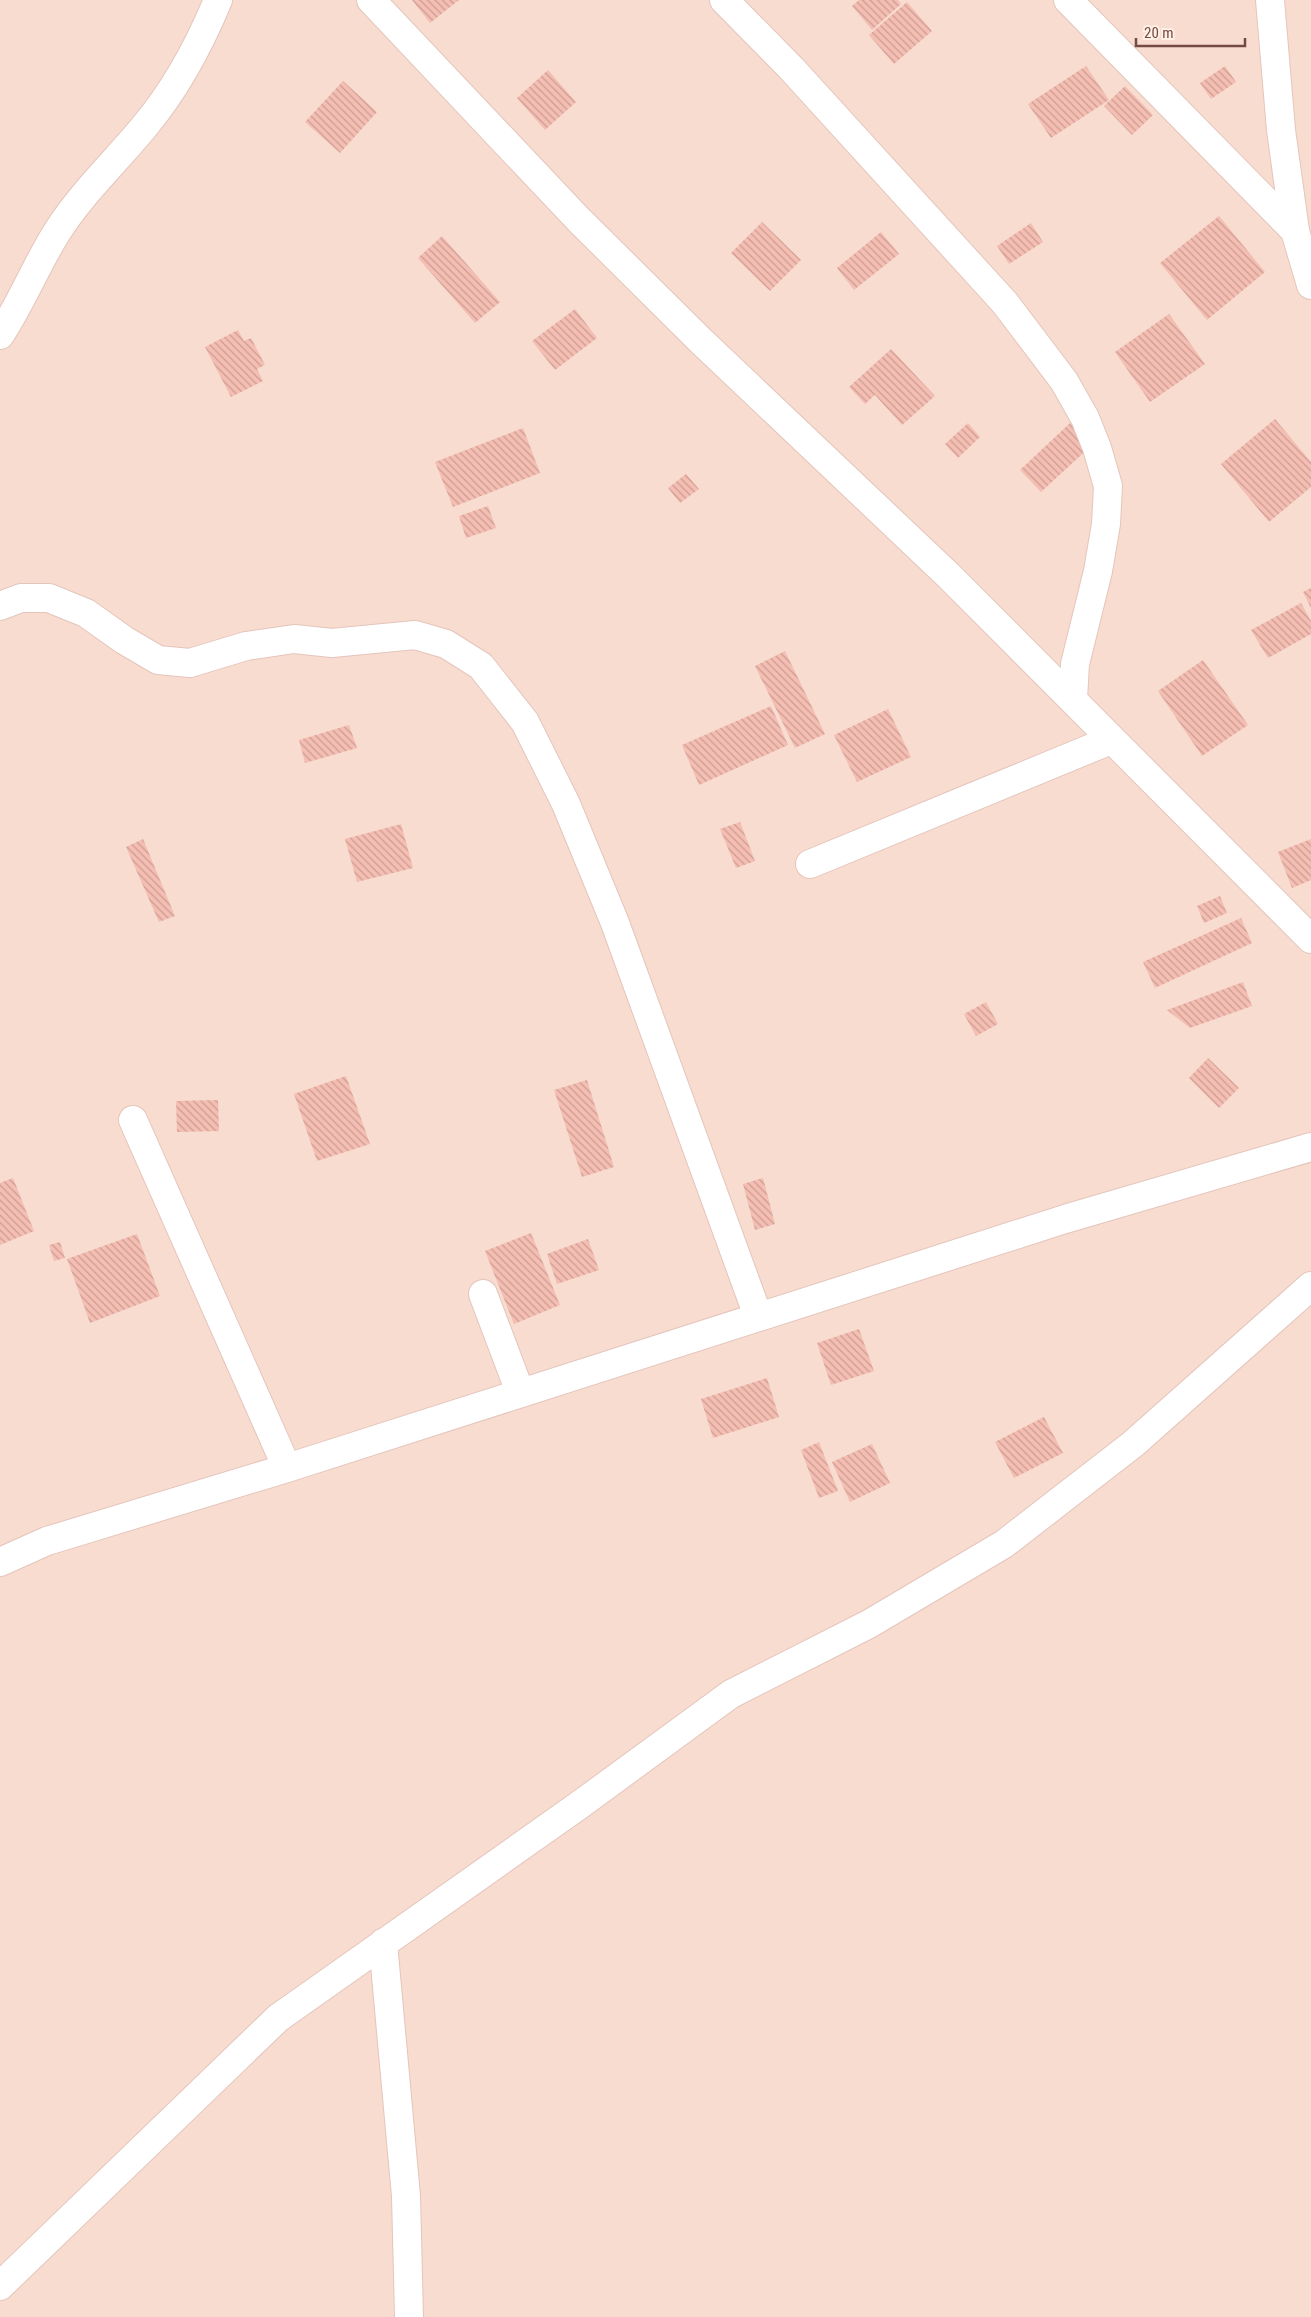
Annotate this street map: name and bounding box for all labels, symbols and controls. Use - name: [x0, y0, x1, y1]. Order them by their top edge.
- scale bar: [1136, 15, 1245, 47]
- text: 20 m: [1144, 24, 1174, 42]

